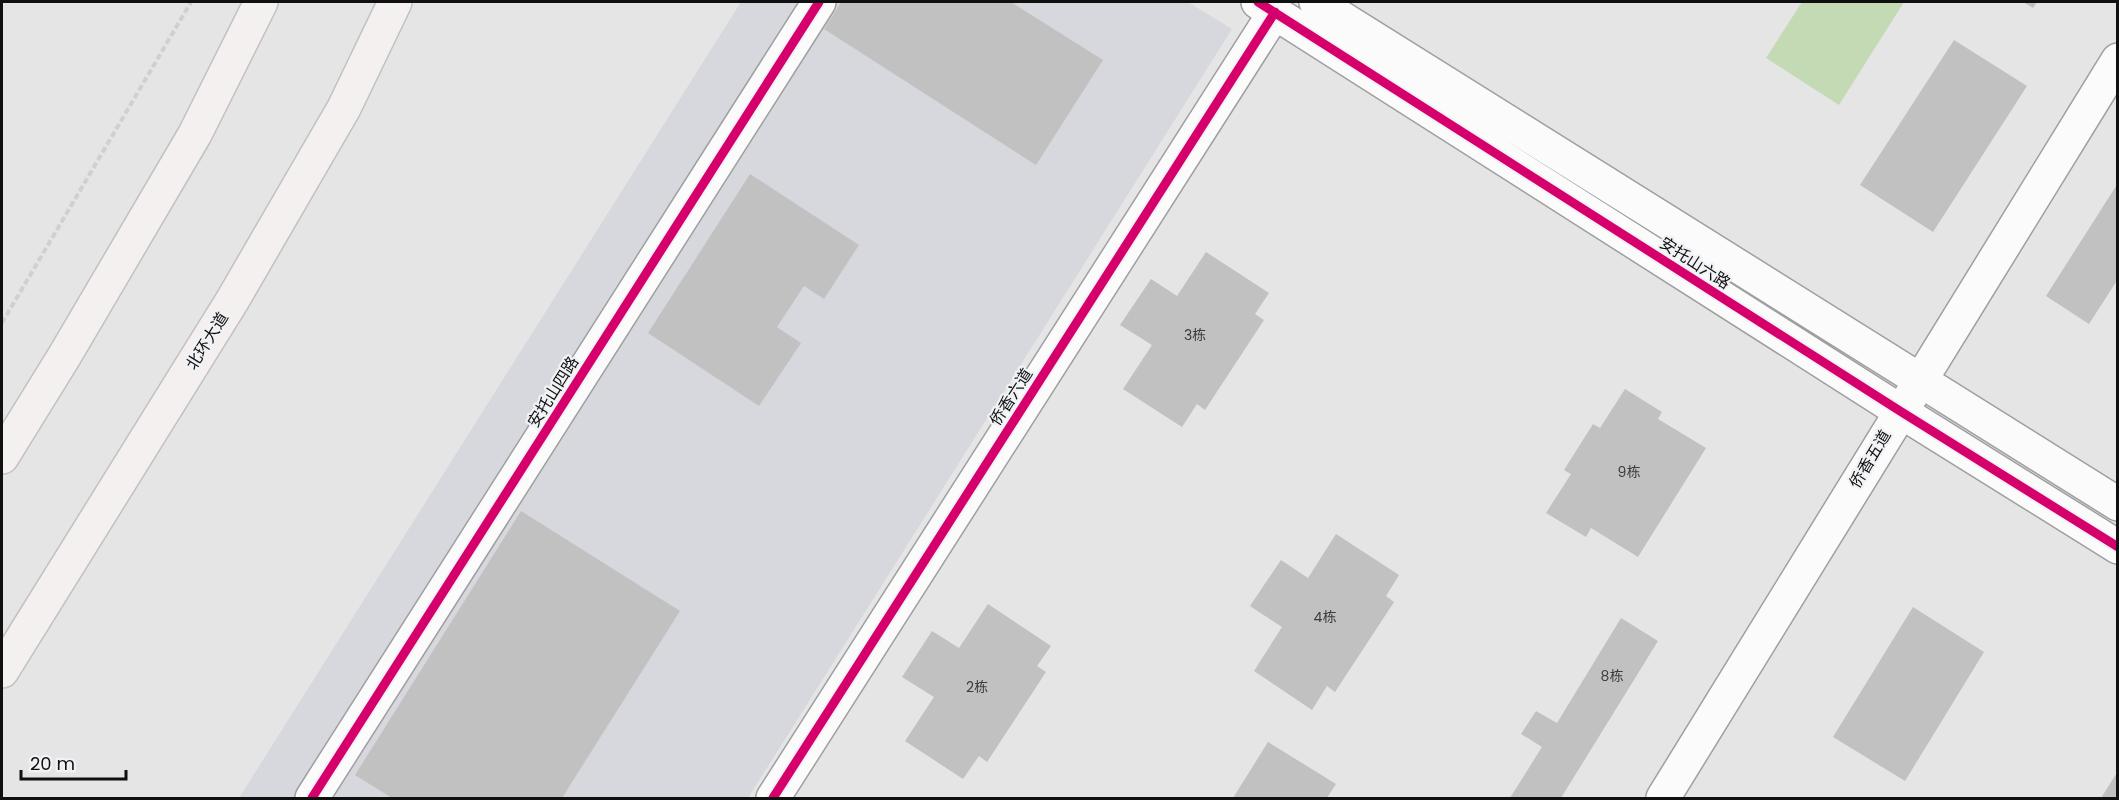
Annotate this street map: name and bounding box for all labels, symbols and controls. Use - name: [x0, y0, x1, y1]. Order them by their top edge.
- street label: 安托山六路: [1655, 232, 1735, 294]
- street label: 北环大道: [180, 308, 234, 374]
- house number: 3栋: [1184, 325, 1206, 345]
- street label: 安托山四路: [522, 352, 584, 432]
- street label: 侨香六道: [984, 364, 1038, 430]
- street label: 侨香五道: [1844, 426, 1896, 492]
- house number: 9栋: [1618, 462, 1640, 482]
- house number: 4栋: [1314, 607, 1336, 627]
- house number: 8栋: [1601, 666, 1623, 686]
- house number: 2栋: [966, 677, 988, 697]
- scale bar: [21, 743, 126, 781]
- text: 20 m: [30, 751, 75, 776]

